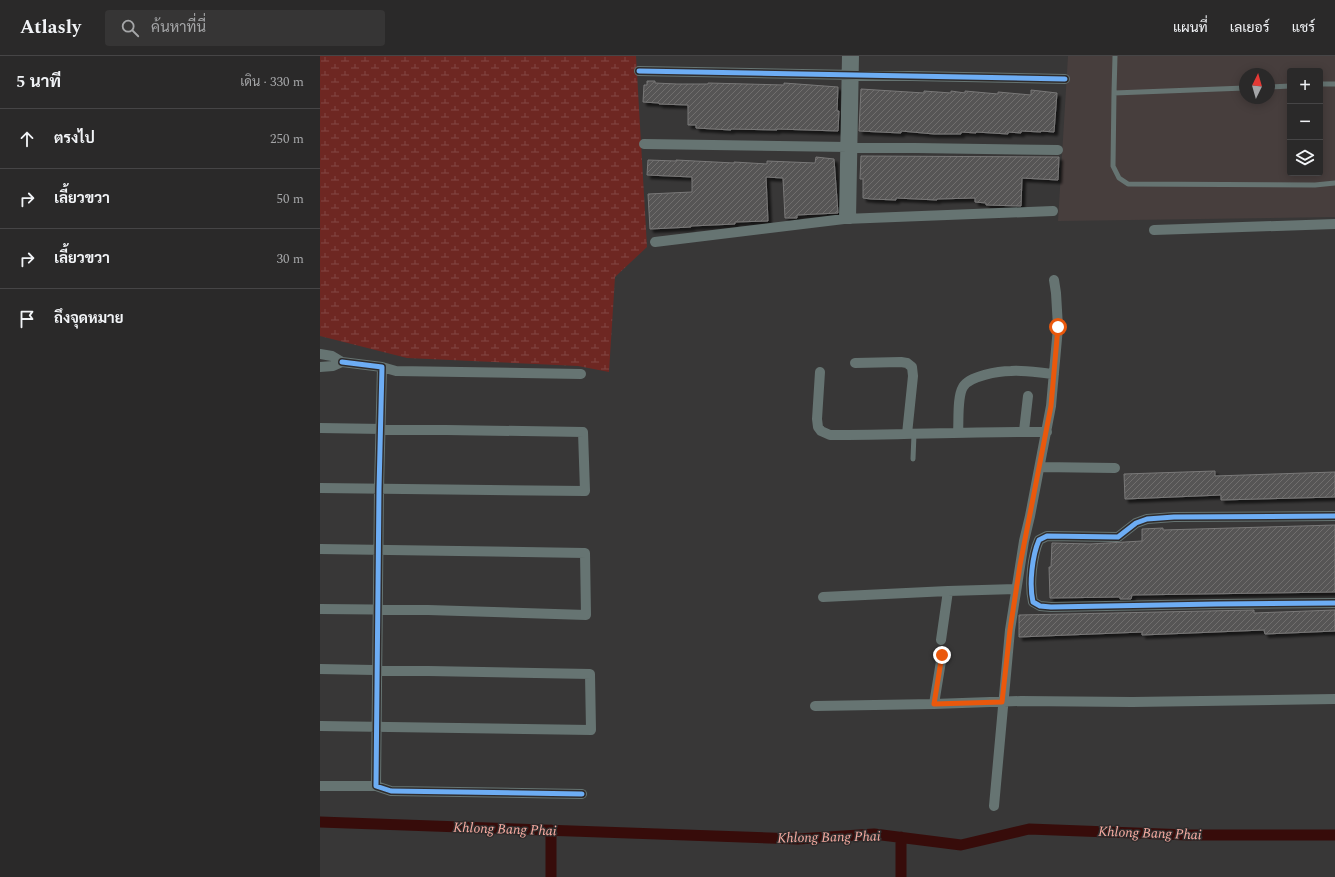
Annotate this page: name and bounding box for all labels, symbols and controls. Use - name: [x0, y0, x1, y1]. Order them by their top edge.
- search box: [105, 10, 385, 46]
- text: Atlasly: [20, 13, 81, 42]
- text: ค้นหาที่นี่: [151, 16, 206, 39]
- icon: search: [119, 17, 141, 39]
- text: แผนที่: [1173, 17, 1208, 38]
- text: เลเยอร์: [1230, 17, 1270, 38]
- text: แชร์: [1292, 17, 1315, 38]
- north arrow: [1239, 68, 1275, 104]
- map controls: [1287, 68, 1323, 176]
- button: +: [1287, 68, 1323, 104]
- text: 5 นาที: [16, 69, 61, 95]
- text: เดิน · 330 m: [240, 72, 304, 92]
- button: −: [1287, 104, 1323, 140]
- text: ตรงไป: [54, 127, 95, 150]
- icon: ahead: [16, 128, 38, 150]
- text: 250 m: [270, 129, 304, 149]
- button: layers: [1287, 140, 1323, 176]
- text: เลี้ยวขวา: [54, 187, 110, 210]
- icon: right: [16, 188, 38, 210]
- text: 50 m: [277, 189, 304, 209]
- text: เลี้ยวขวา: [54, 247, 110, 270]
- icon: right: [16, 248, 38, 270]
- text: 30 m: [277, 249, 304, 269]
- text: ถึงจุดหมาย: [54, 307, 124, 330]
- icon: arrive: [16, 308, 38, 330]
- route start: [1049, 318, 1067, 336]
- route end: [933, 646, 951, 664]
- water label: Khlong Bang Phai: [453, 817, 557, 841]
- water label: Khlong Bang Phai: [1098, 821, 1202, 845]
- water label: Khlong Bang Phai: [777, 826, 881, 848]

